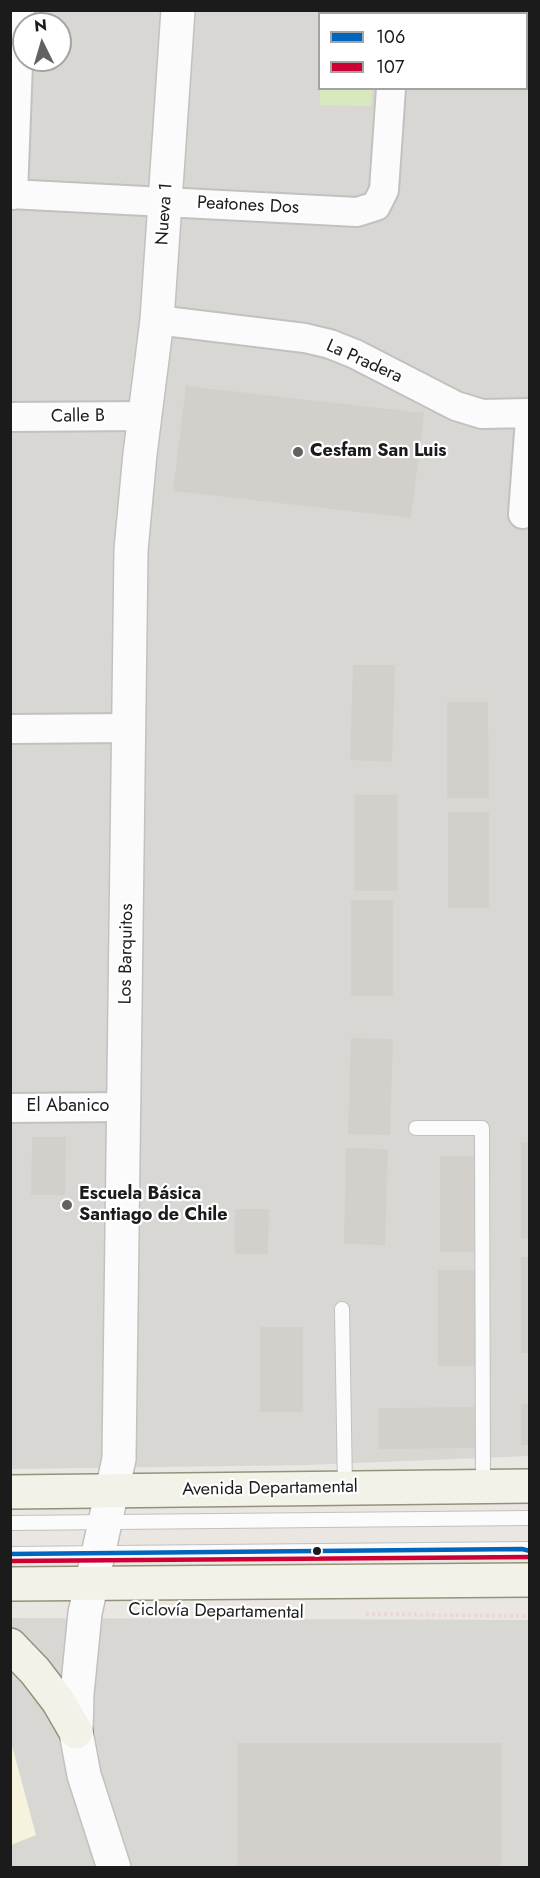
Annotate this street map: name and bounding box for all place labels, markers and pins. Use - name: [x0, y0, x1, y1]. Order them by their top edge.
- place label: Cesfam San Luis: [310, 441, 447, 463]
- marker: Cesfam San Luis: [291, 445, 305, 459]
- place label: Escuela Básica Santiago de Chile: [79, 1184, 228, 1226]
- marker: Escuela Básica Santiago de Chile: [60, 1198, 74, 1212]
- unlabelled marker: [311, 1545, 323, 1557]

